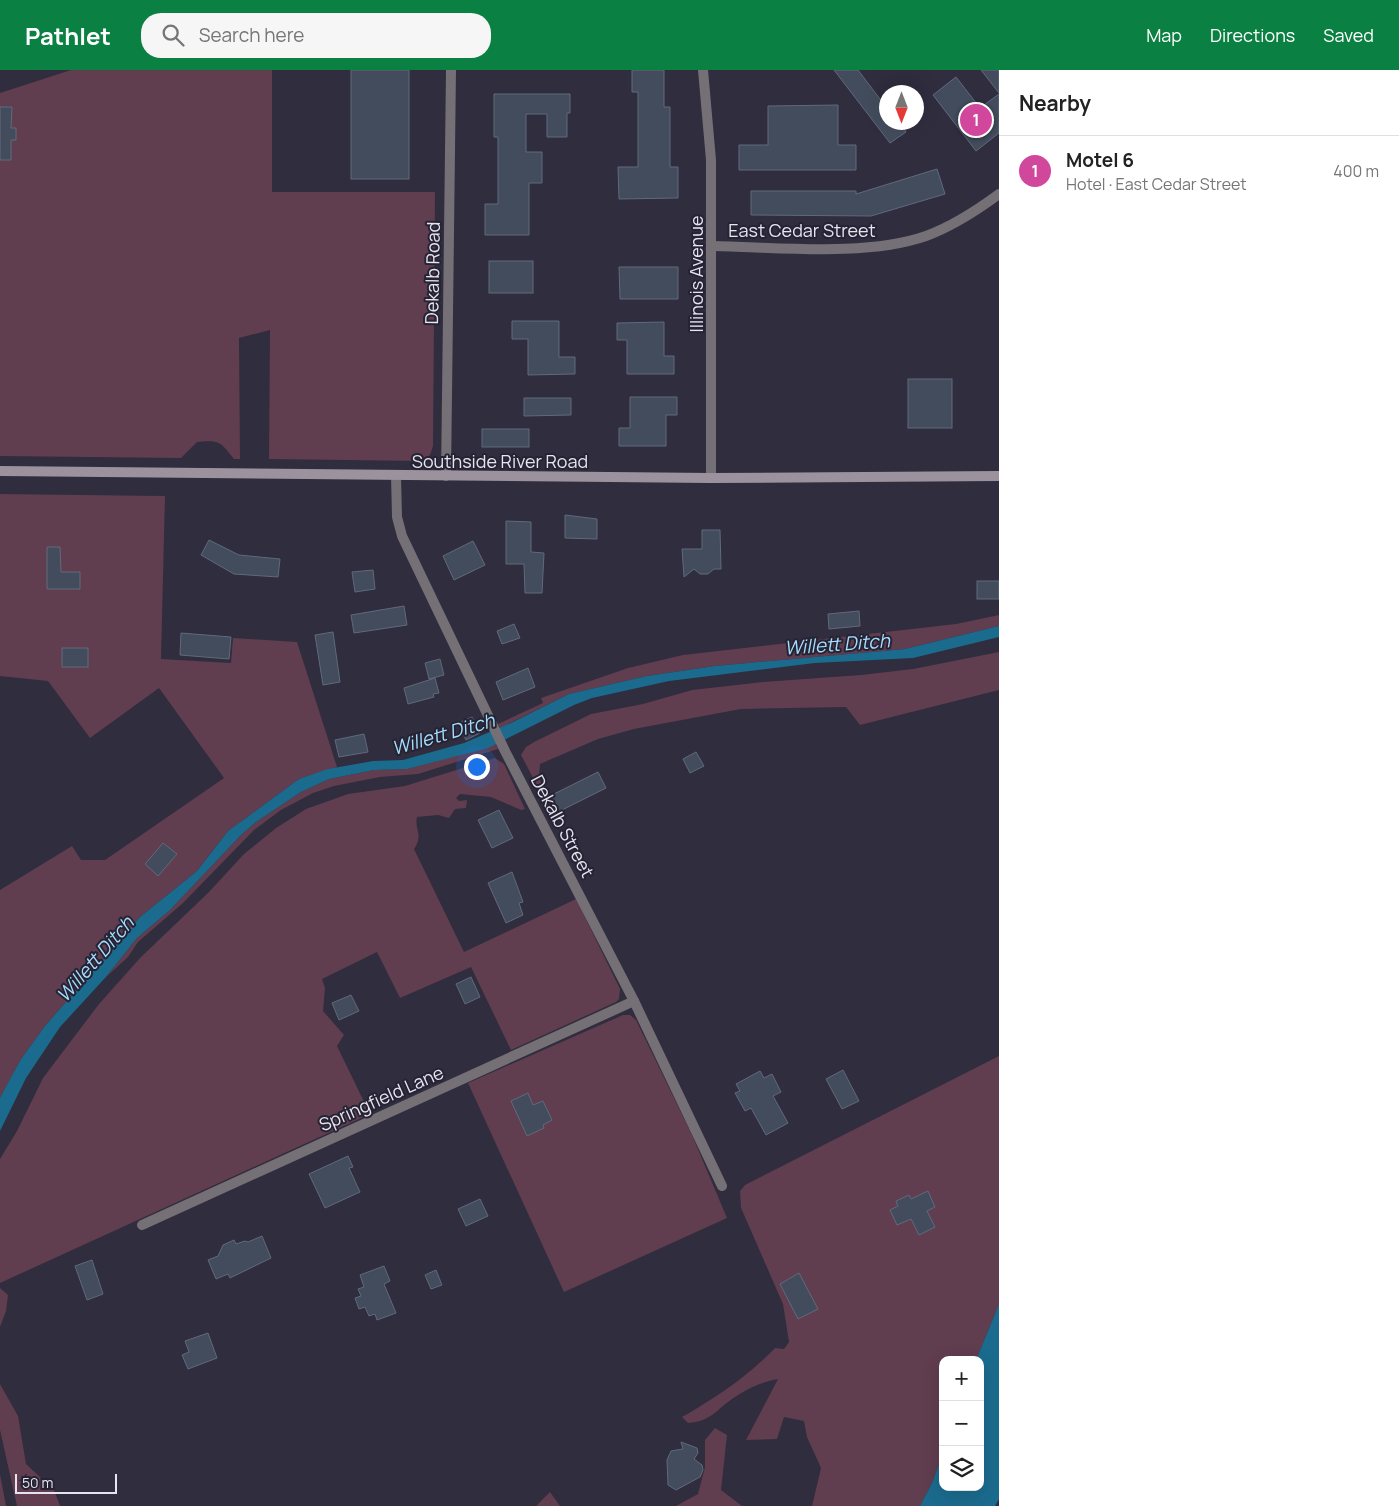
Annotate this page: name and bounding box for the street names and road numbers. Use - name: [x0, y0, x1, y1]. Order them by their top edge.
- street label: Illinois Avenue: [684, 216, 708, 332]
- street label: East Cedar Street: [728, 218, 876, 242]
- street label: Dekalb Road: [419, 221, 445, 325]
- street label: Southside River Road: [412, 449, 588, 473]
- street label: Dekalb Street: [526, 771, 600, 881]
- street label: Springfield Lane: [315, 1060, 447, 1136]

